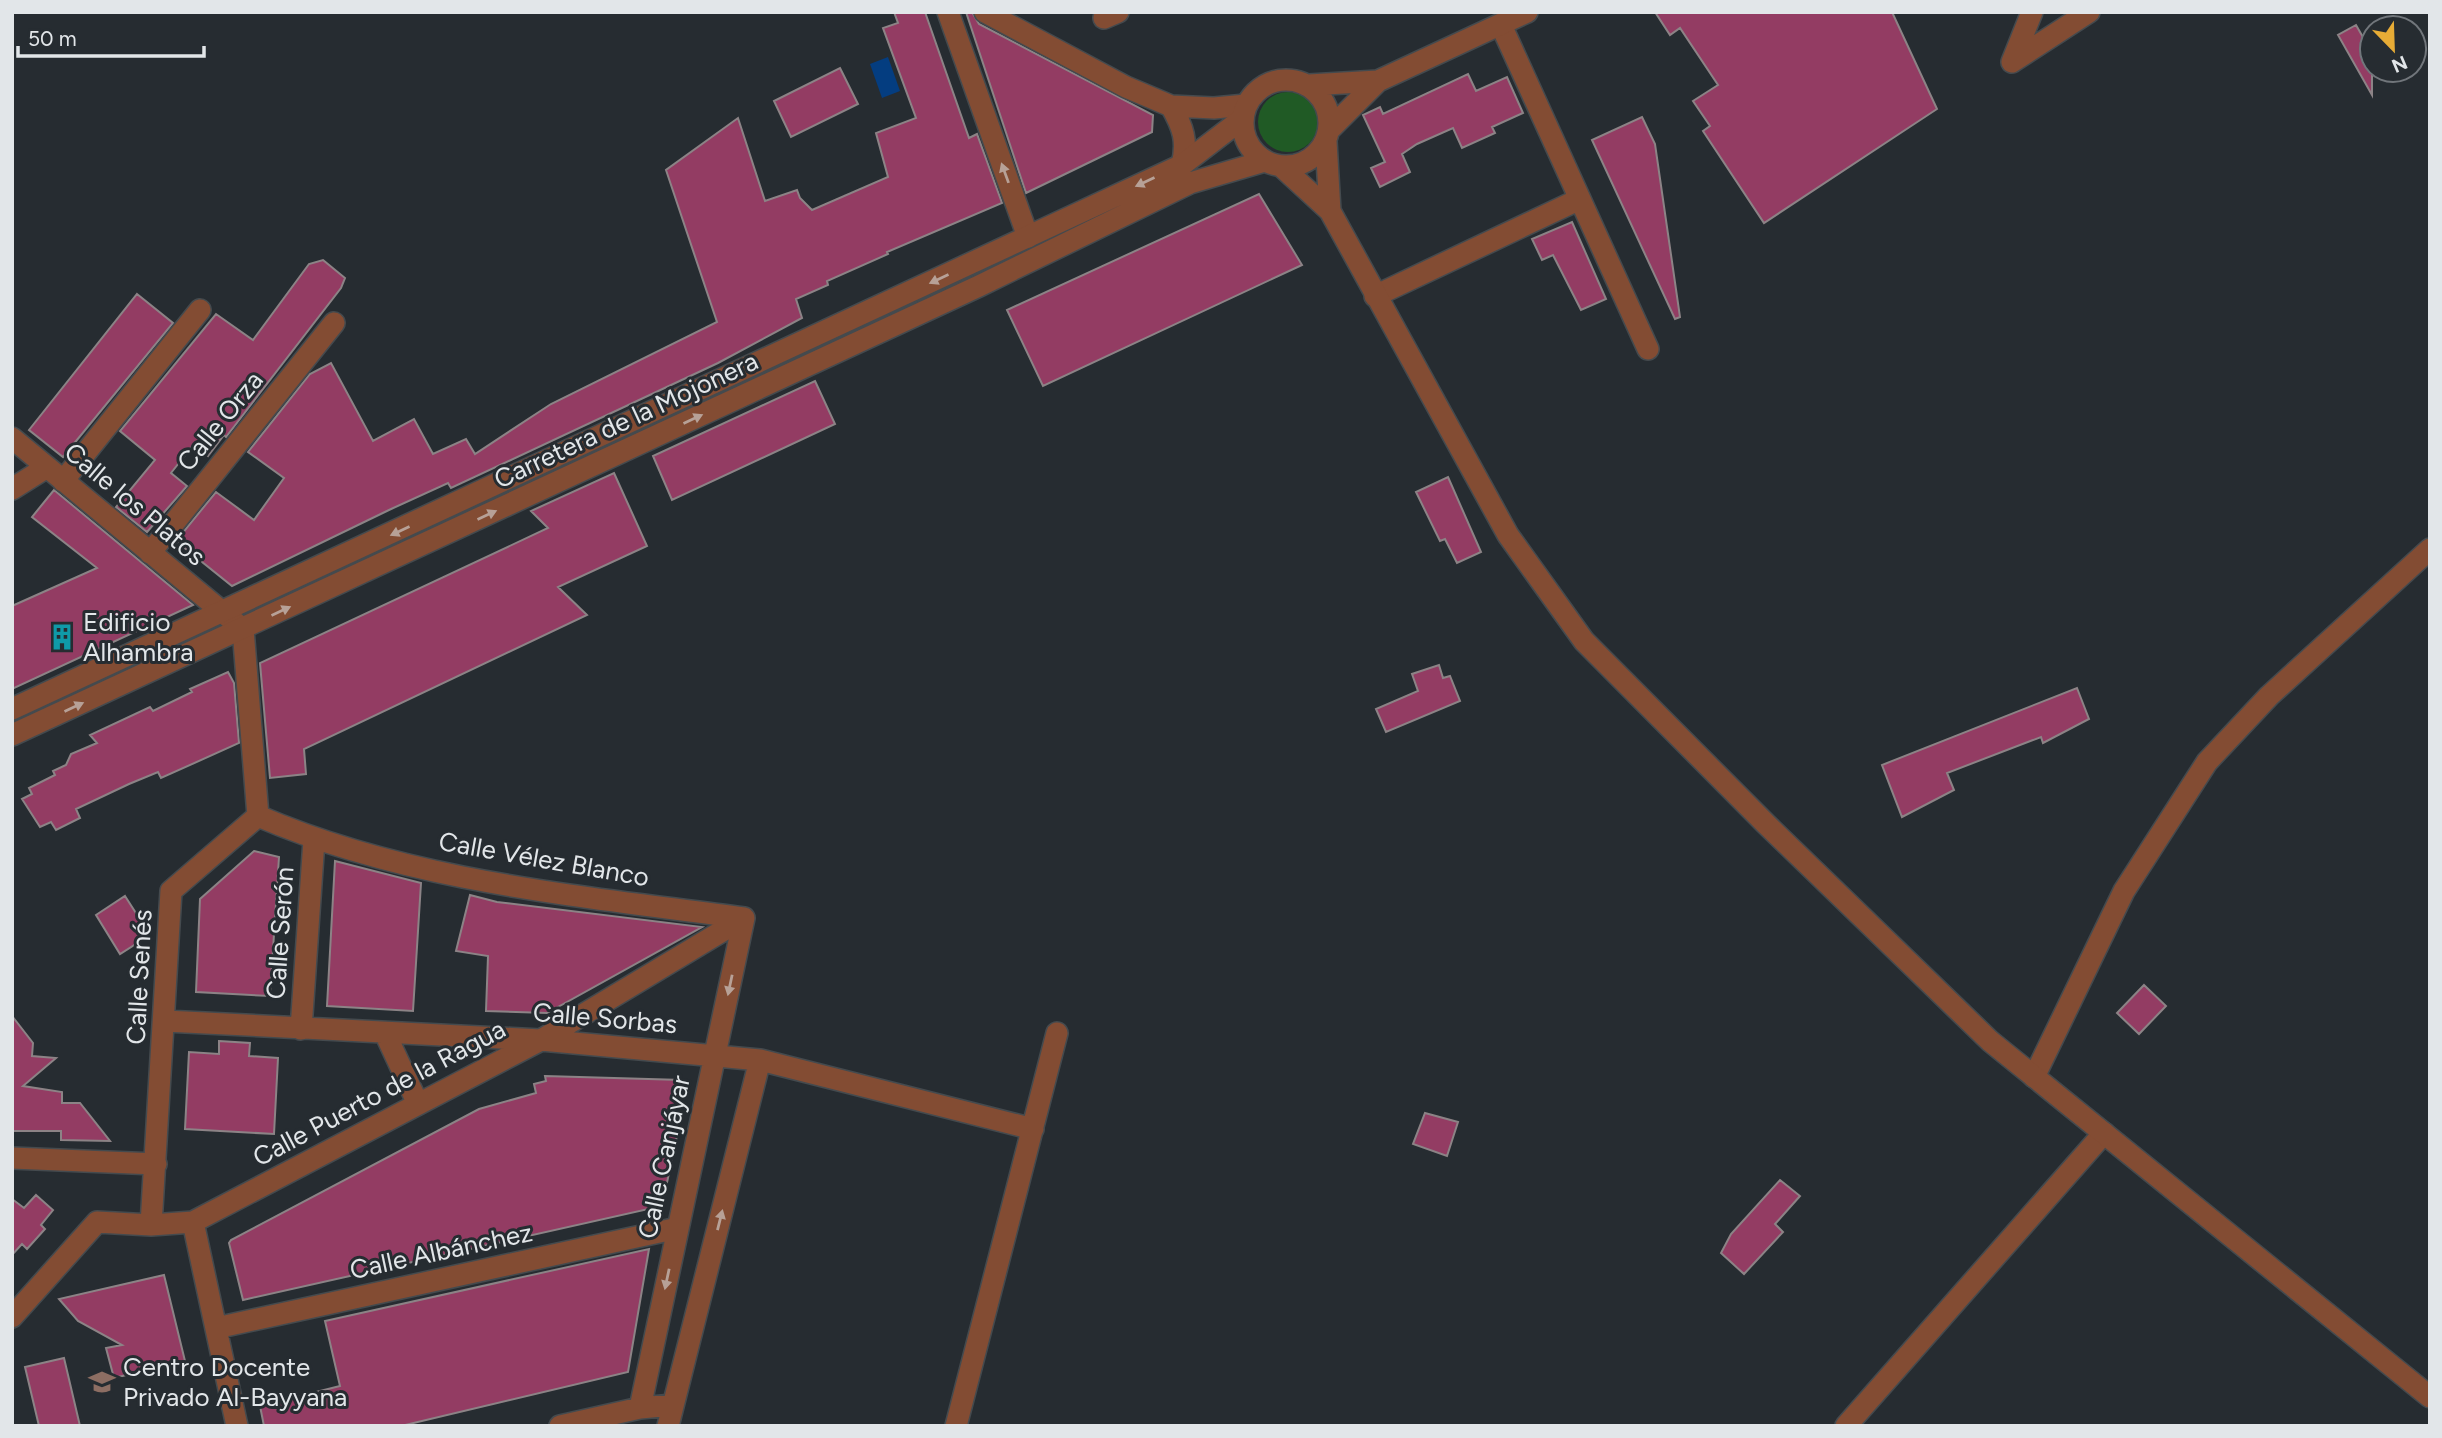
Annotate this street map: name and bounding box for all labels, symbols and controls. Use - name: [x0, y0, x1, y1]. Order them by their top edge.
- scale bar: [18, 14, 203, 58]
- north arrow: [2358, 14, 2428, 84]
- text: 50 m: [28, 26, 77, 51]
- text: N: [2388, 51, 2411, 78]
- one-way arrow: [999, 162, 1010, 183]
- one-way arrow: [1135, 177, 1155, 188]
- one-way arrow: [929, 273, 949, 284]
- street label: Carretera de la Mojonera: [489, 345, 763, 495]
- street label: Calle Orza: [170, 365, 270, 477]
- one-way arrow: [683, 413, 703, 425]
- street label: Calle los Platos: [58, 436, 212, 572]
- one-way arrow: [477, 509, 497, 521]
- one-way arrow: [390, 525, 410, 536]
- one-way arrow: [271, 605, 291, 617]
- place label: Edificio Alhambra: [83, 606, 194, 668]
- building icon: Edificio Alhambra: [47, 622, 77, 652]
- one-way arrow: [64, 701, 84, 713]
- street label: Calle Vélez Blanco: [436, 825, 652, 893]
- street label: Calle Serón: [259, 866, 301, 1000]
- street label: Calle Senés: [119, 909, 159, 1045]
- one-way arrow: [724, 974, 735, 996]
- street label: Calle Sorbas: [532, 996, 678, 1040]
- street label: Calle Puerto de la Ragua: [247, 1013, 511, 1173]
- street label: Calle Canjáyar: [631, 1072, 697, 1242]
- one-way arrow: [715, 1209, 726, 1231]
- street label: Calle Albánchez: [347, 1216, 535, 1286]
- one-way arrow: [661, 1268, 672, 1290]
- place label: Centro Docente Privado Al-Bayyana: [123, 1351, 347, 1413]
- school or university icon: Centro Docente Privado Al-Bayyana: [87, 1367, 117, 1397]

